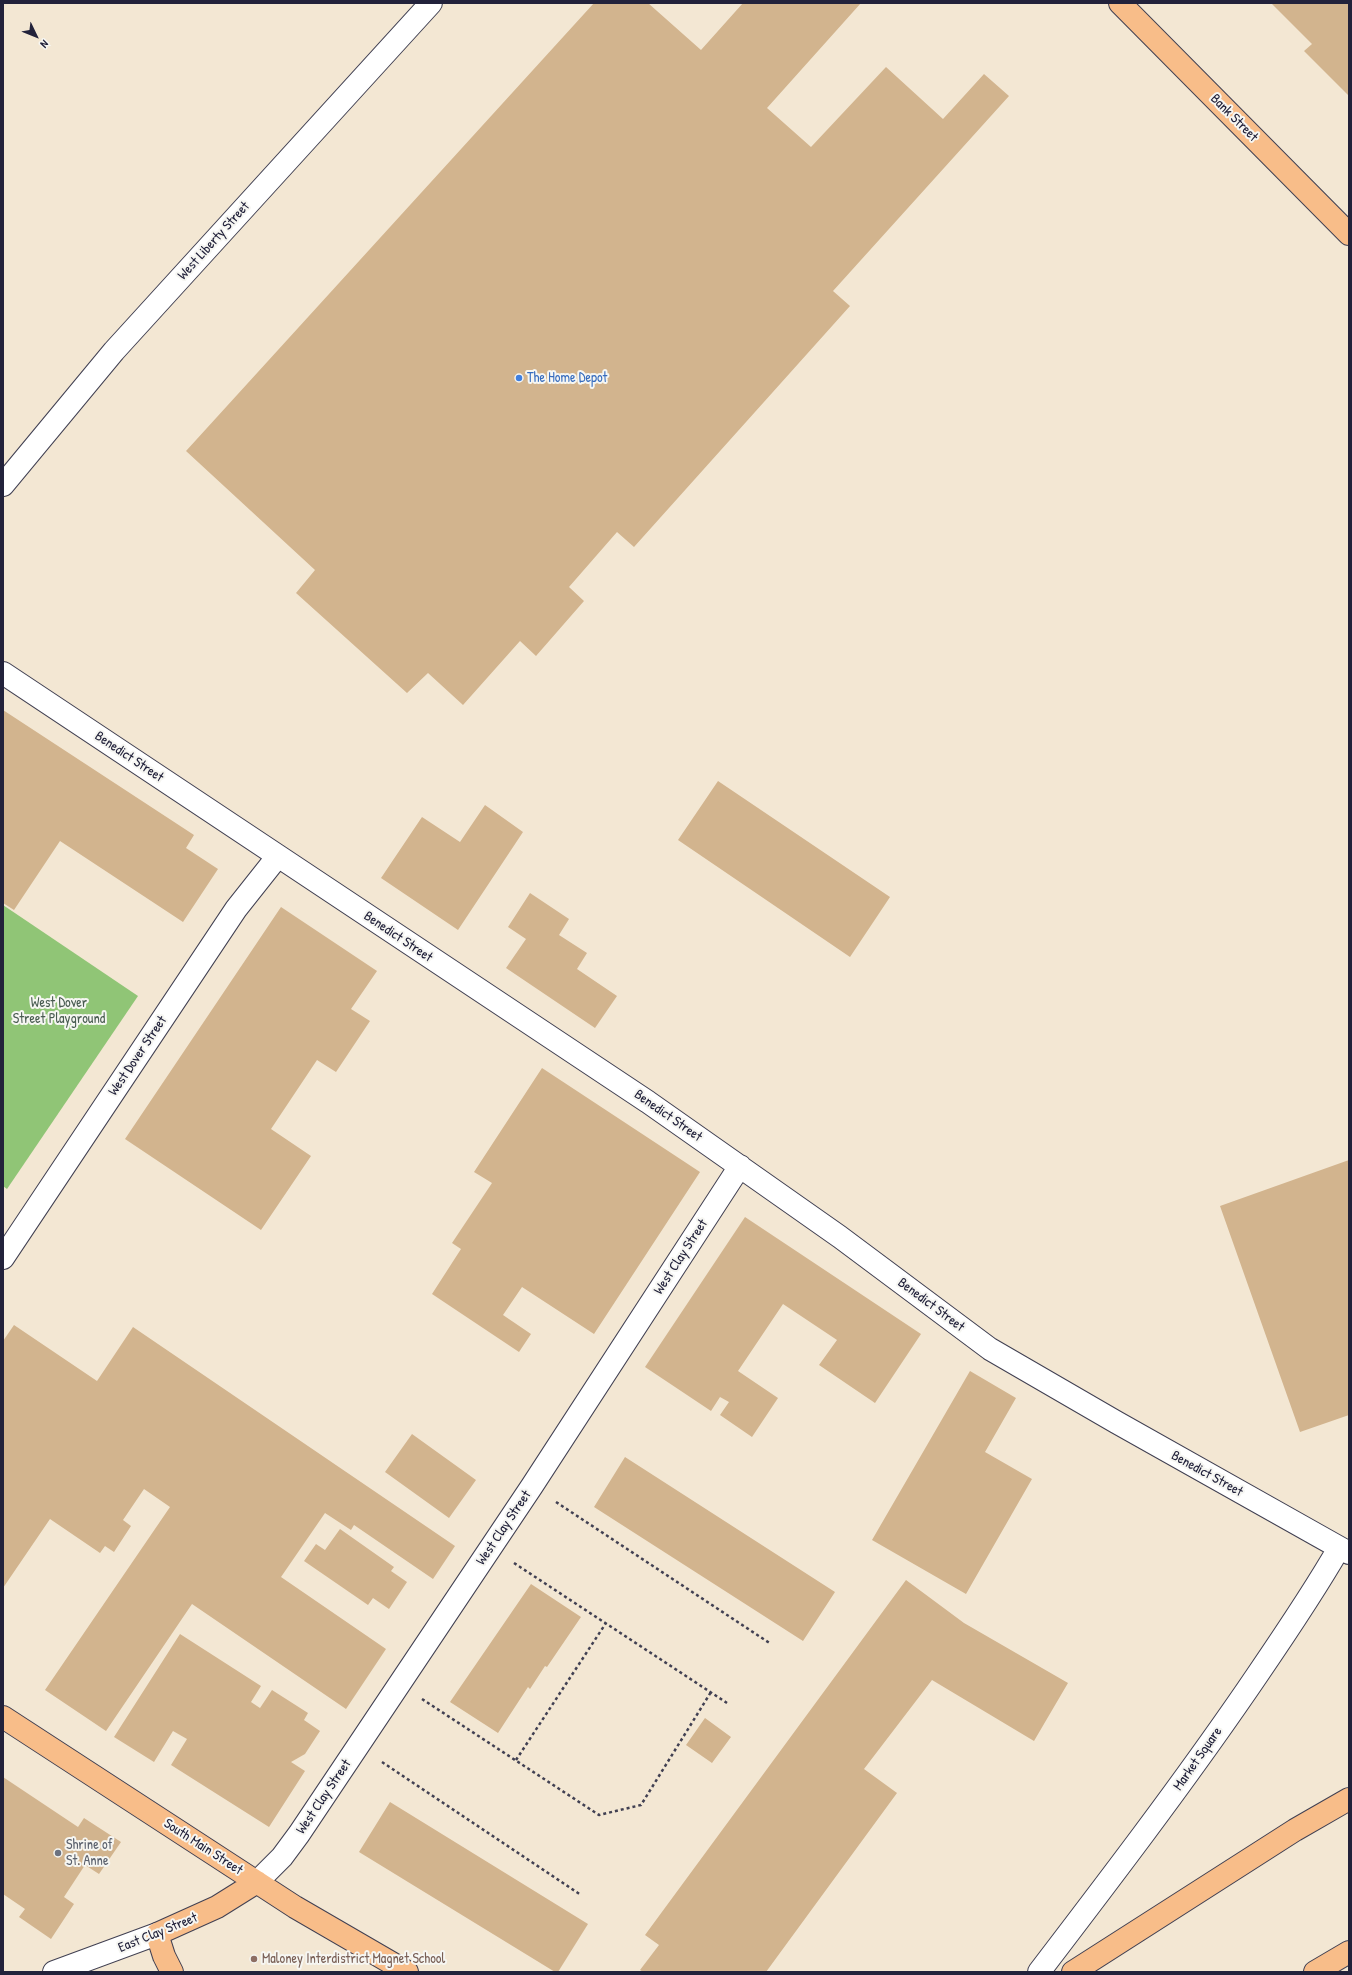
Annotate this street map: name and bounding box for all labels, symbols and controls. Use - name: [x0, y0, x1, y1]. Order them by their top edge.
- north arrow: [16, 16, 56, 56]
- text: N: [38, 37, 52, 51]
- street label: Bank Street: [1207, 91, 1261, 145]
- street label: West Liberty Street: [175, 199, 253, 283]
- place label: The Home Depot: [527, 370, 607, 386]
- marker: The Home Depot: [514, 373, 524, 383]
- street label: Benedict Street: [91, 728, 167, 786]
- street label: Benedict Street: [360, 908, 436, 966]
- park label: West Dover Street Playground: [13, 995, 105, 1028]
- street label: West Dover Street: [105, 1013, 171, 1099]
- street label: Benedict Street: [631, 1086, 705, 1146]
- street label: West Clay Street: [650, 1216, 712, 1298]
- street label: Benedict Street: [894, 1274, 968, 1336]
- street label: Benedict Street: [1168, 1447, 1246, 1501]
- street label: West Clay Street: [473, 1488, 535, 1568]
- street label: Market Square: [1170, 1724, 1226, 1794]
- street label: West Clay Street: [293, 1757, 355, 1837]
- street label: South Main Street: [160, 1815, 246, 1879]
- place label: Shrine of St. Anne: [66, 1837, 113, 1870]
- marker: Shrine of St. Anne: [53, 1848, 63, 1858]
- street label: East Clay Street: [116, 1910, 200, 1956]
- place label: Maloney Interdistrict Magnet School: [262, 1951, 445, 1967]
- marker: Maloney Interdistrict Magnet School: [249, 1954, 259, 1964]

